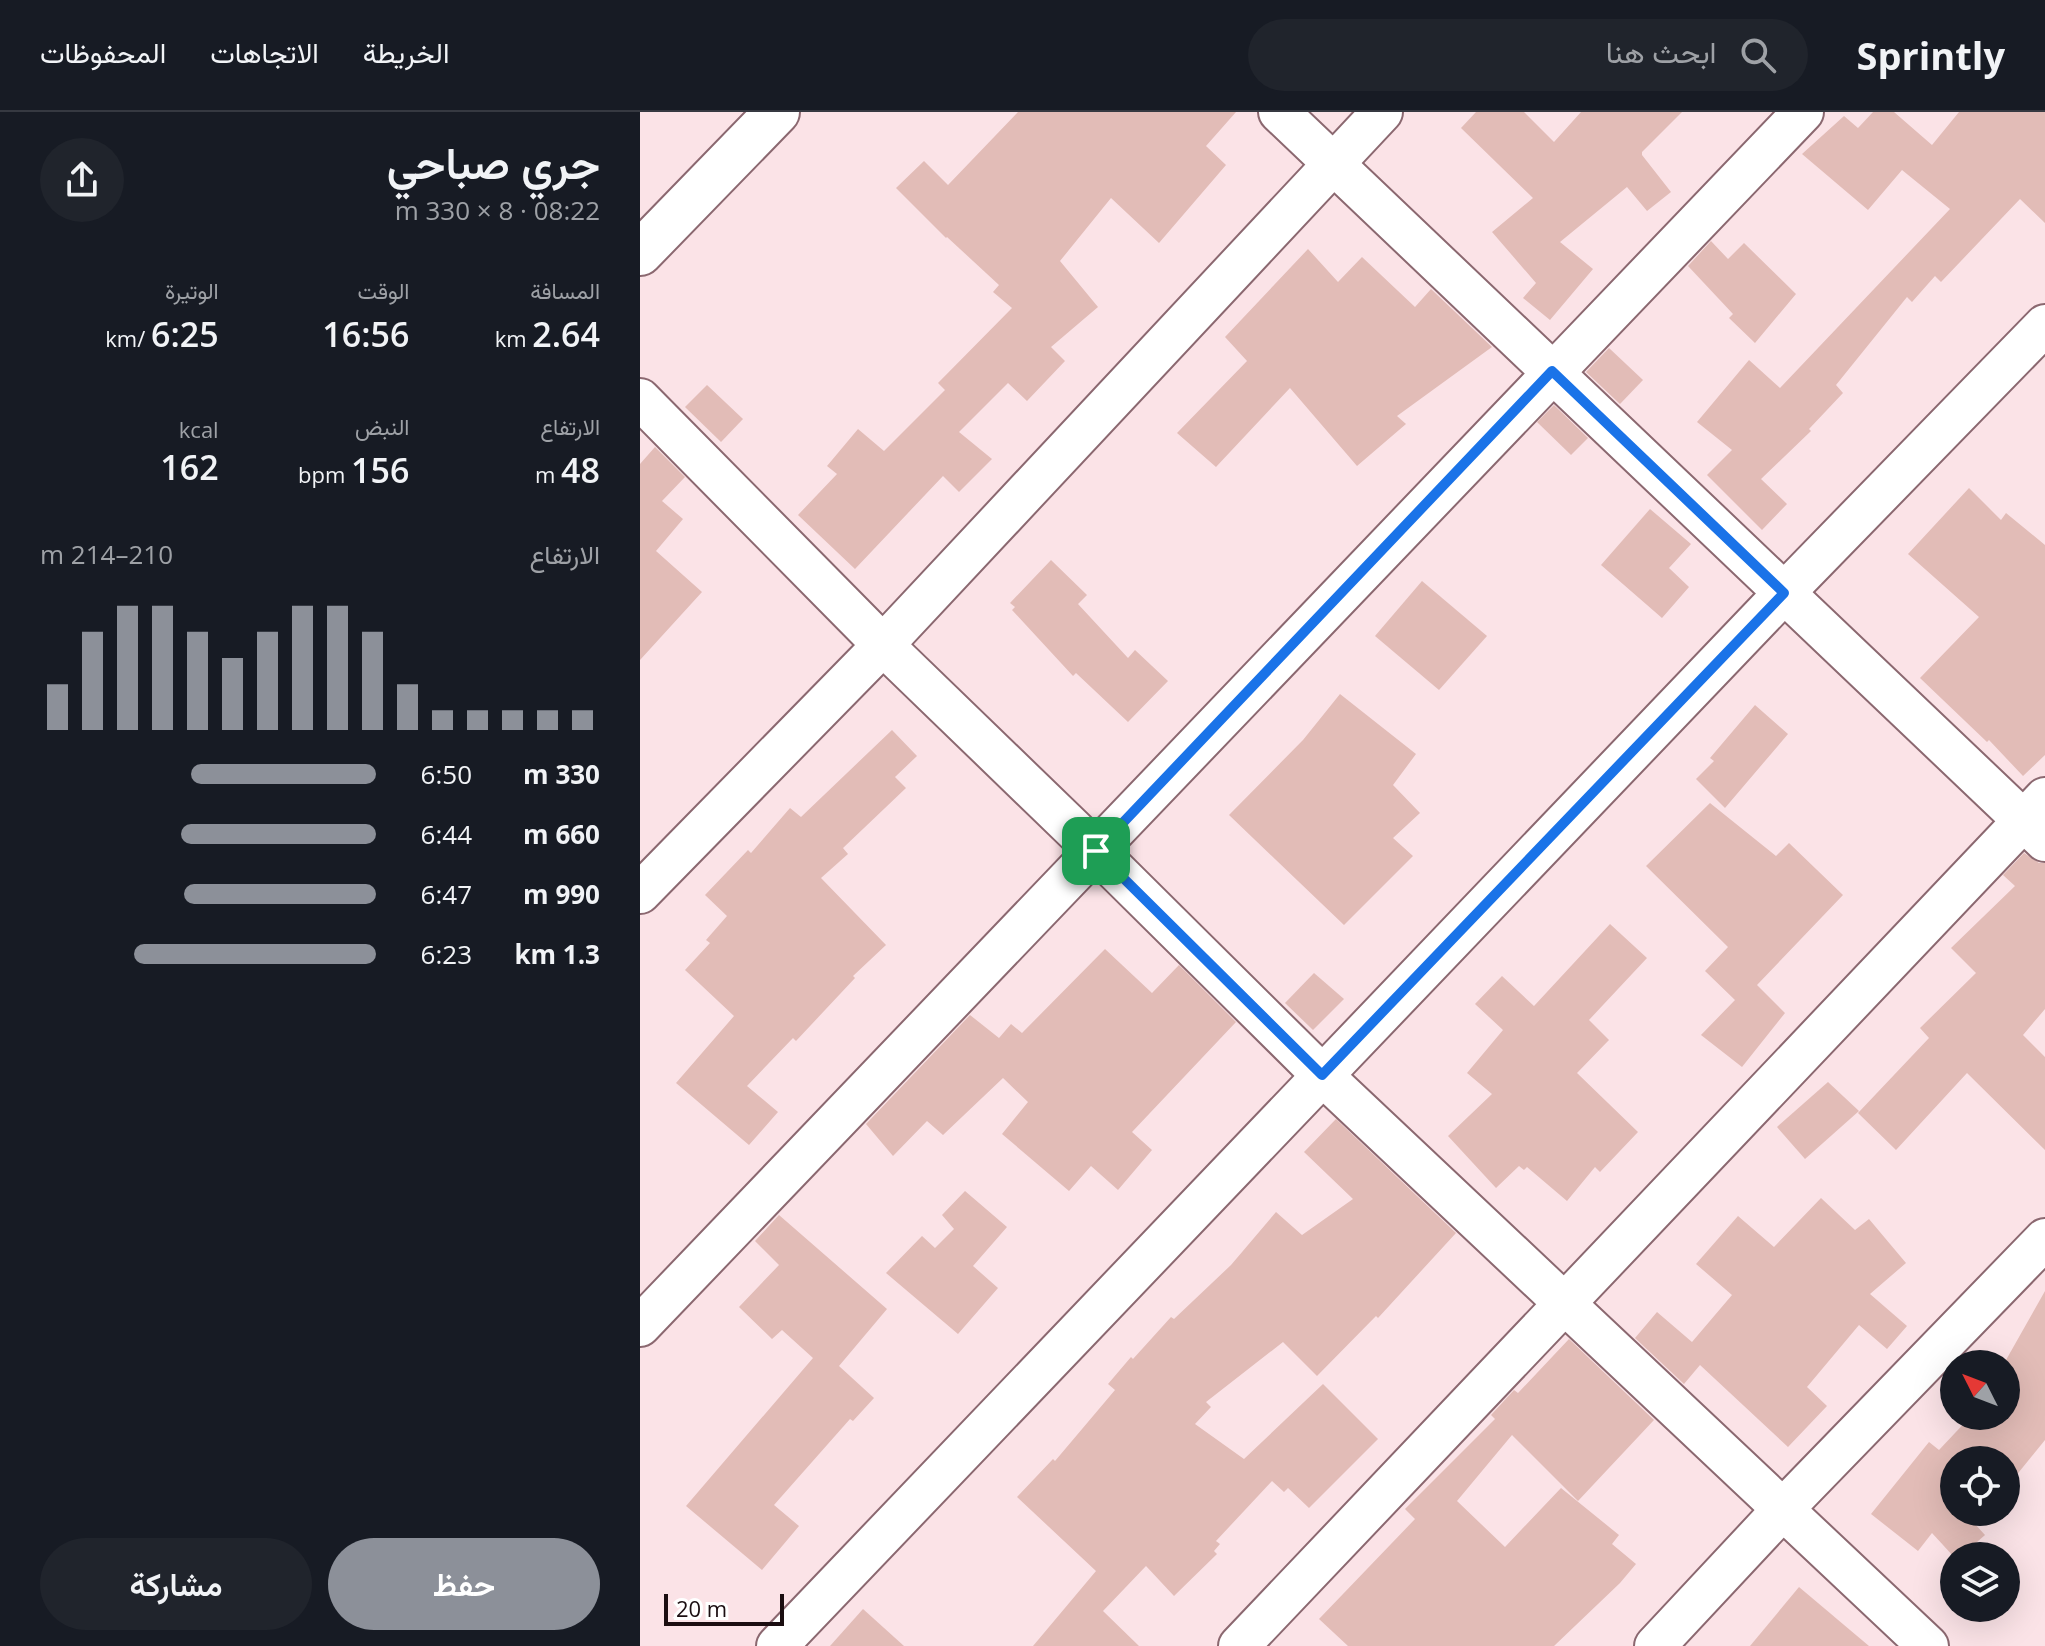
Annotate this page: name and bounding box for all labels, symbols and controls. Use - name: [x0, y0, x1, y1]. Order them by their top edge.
- search box: [1248, 19, 1808, 91]
- text: Sprintly: [1856, 29, 2005, 81]
- text: ابحث هنا: [1606, 31, 1716, 72]
- text: المحفوظات: [40, 33, 166, 71]
- text: الاتجاهات: [210, 33, 319, 71]
- text: الخريطة: [363, 33, 449, 71]
- icon: search: [1736, 33, 1780, 77]
- text: جري صباحي: [387, 132, 600, 192]
- button: share: [40, 138, 124, 222]
- text: 08:22 · 8 × 330 m: [395, 192, 600, 228]
- text: الوتيرة: [165, 275, 219, 305]
- text: الوقت: [358, 275, 409, 305]
- text: المسافة: [530, 275, 600, 305]
- text: 6:25: [151, 311, 219, 357]
- text: 16:56: [322, 311, 409, 357]
- text: 2.64: [532, 311, 600, 357]
- text: /km: [105, 323, 151, 353]
- text: km: [495, 323, 532, 353]
- text: النبض: [355, 411, 409, 441]
- text: الارتفاع: [540, 411, 600, 441]
- text: kcal: [179, 414, 219, 444]
- text: 162: [160, 444, 219, 490]
- text: 156: [351, 447, 409, 493]
- text: 48: [561, 447, 600, 493]
- text: bpm: [298, 459, 351, 489]
- text: m: [535, 459, 561, 489]
- text: 210–214 m: [40, 536, 173, 572]
- text: الارتفاع: [529, 536, 600, 572]
- text: 6:50: [421, 756, 472, 792]
- text: 330 m: [523, 756, 600, 792]
- text: 6:44: [421, 816, 472, 852]
- text: 660 m: [523, 816, 600, 852]
- pin: [1062, 817, 1130, 885]
- icon: arrive: [1074, 829, 1118, 873]
- text: 6:47: [421, 876, 472, 912]
- text: 990 m: [523, 876, 600, 912]
- text: 6:23: [421, 936, 472, 972]
- text: 1.3 km: [514, 936, 600, 972]
- north arrow: [1940, 1350, 2020, 1430]
- map controls: [1940, 1350, 2020, 1622]
- button: locate: [1940, 1446, 2020, 1526]
- button: مشاركة: [40, 1538, 312, 1630]
- button: حفظ: [328, 1538, 600, 1630]
- button: layers: [1940, 1542, 2020, 1622]
- scale bar: [664, 1590, 784, 1626]
- text: 20 m: [676, 1593, 727, 1623]

